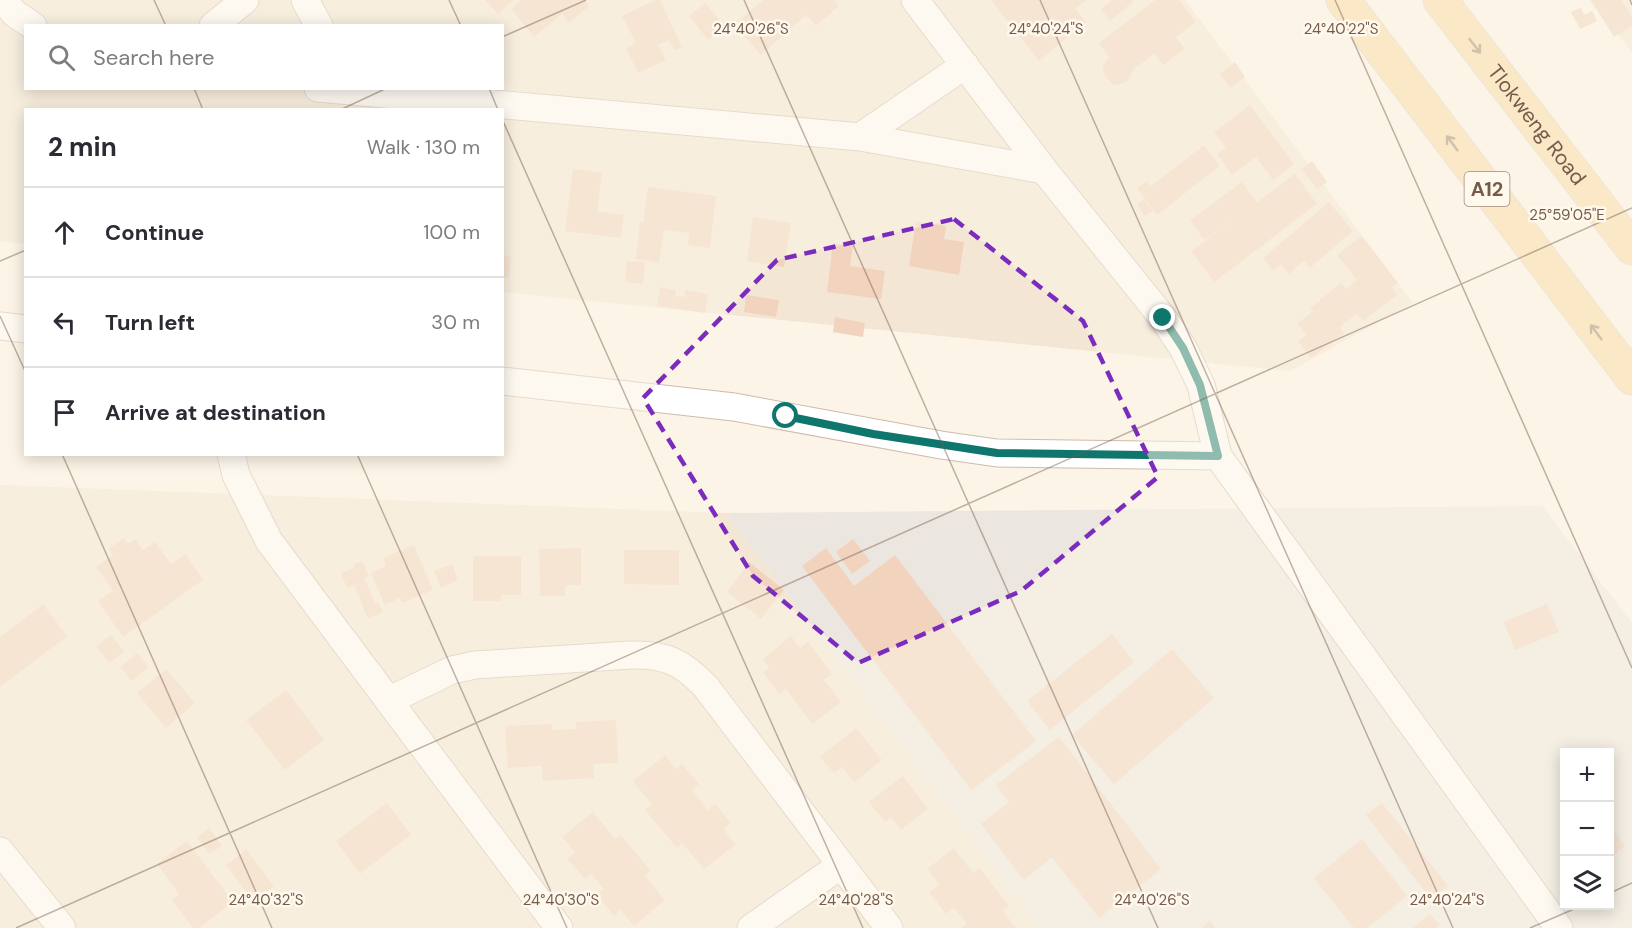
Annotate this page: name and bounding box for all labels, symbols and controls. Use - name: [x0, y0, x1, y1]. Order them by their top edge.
- text: 24°40'26"S: [713, 19, 789, 39]
- text: 24°40'24"S: [1009, 19, 1084, 39]
- text: 24°40'22"S: [1304, 19, 1379, 39]
- search box: [24, 24, 504, 90]
- one-way arrow: [1469, 38, 1482, 54]
- icon: search: [45, 41, 78, 74]
- text: Search here: [93, 43, 214, 72]
- street label: Tlokweng Road: [1481, 59, 1592, 191]
- text: 2 min: [48, 130, 117, 164]
- text: Walk · 130 m: [367, 134, 480, 160]
- one-way arrow: [1446, 136, 1459, 152]
- road number: A12: [1464, 172, 1510, 206]
- text: 25°59'05"E: [1529, 205, 1605, 225]
- icon: ahead: [48, 216, 81, 249]
- text: Continue: [105, 218, 204, 247]
- text: 100 m: [423, 219, 480, 245]
- route end: [1149, 304, 1175, 330]
- icon: left: [48, 306, 81, 339]
- text: Turn left: [105, 308, 195, 337]
- text: 30 m: [431, 309, 480, 335]
- one-way arrow: [1590, 324, 1603, 340]
- icon: arrive: [48, 396, 81, 429]
- text: Arrive at destination: [105, 398, 326, 427]
- route start: [772, 402, 798, 428]
- map controls: [1560, 748, 1614, 910]
- button: +: [1560, 748, 1614, 802]
- button: −: [1560, 802, 1614, 856]
- button: layers: [1560, 856, 1614, 910]
- text: 24°40'32"S: [229, 890, 304, 910]
- text: 24°40'30"S: [523, 890, 600, 910]
- text: 24°40'28"S: [819, 890, 894, 910]
- text: 24°40'26"S: [1114, 890, 1190, 910]
- text: 24°40'24"S: [1410, 890, 1485, 910]

